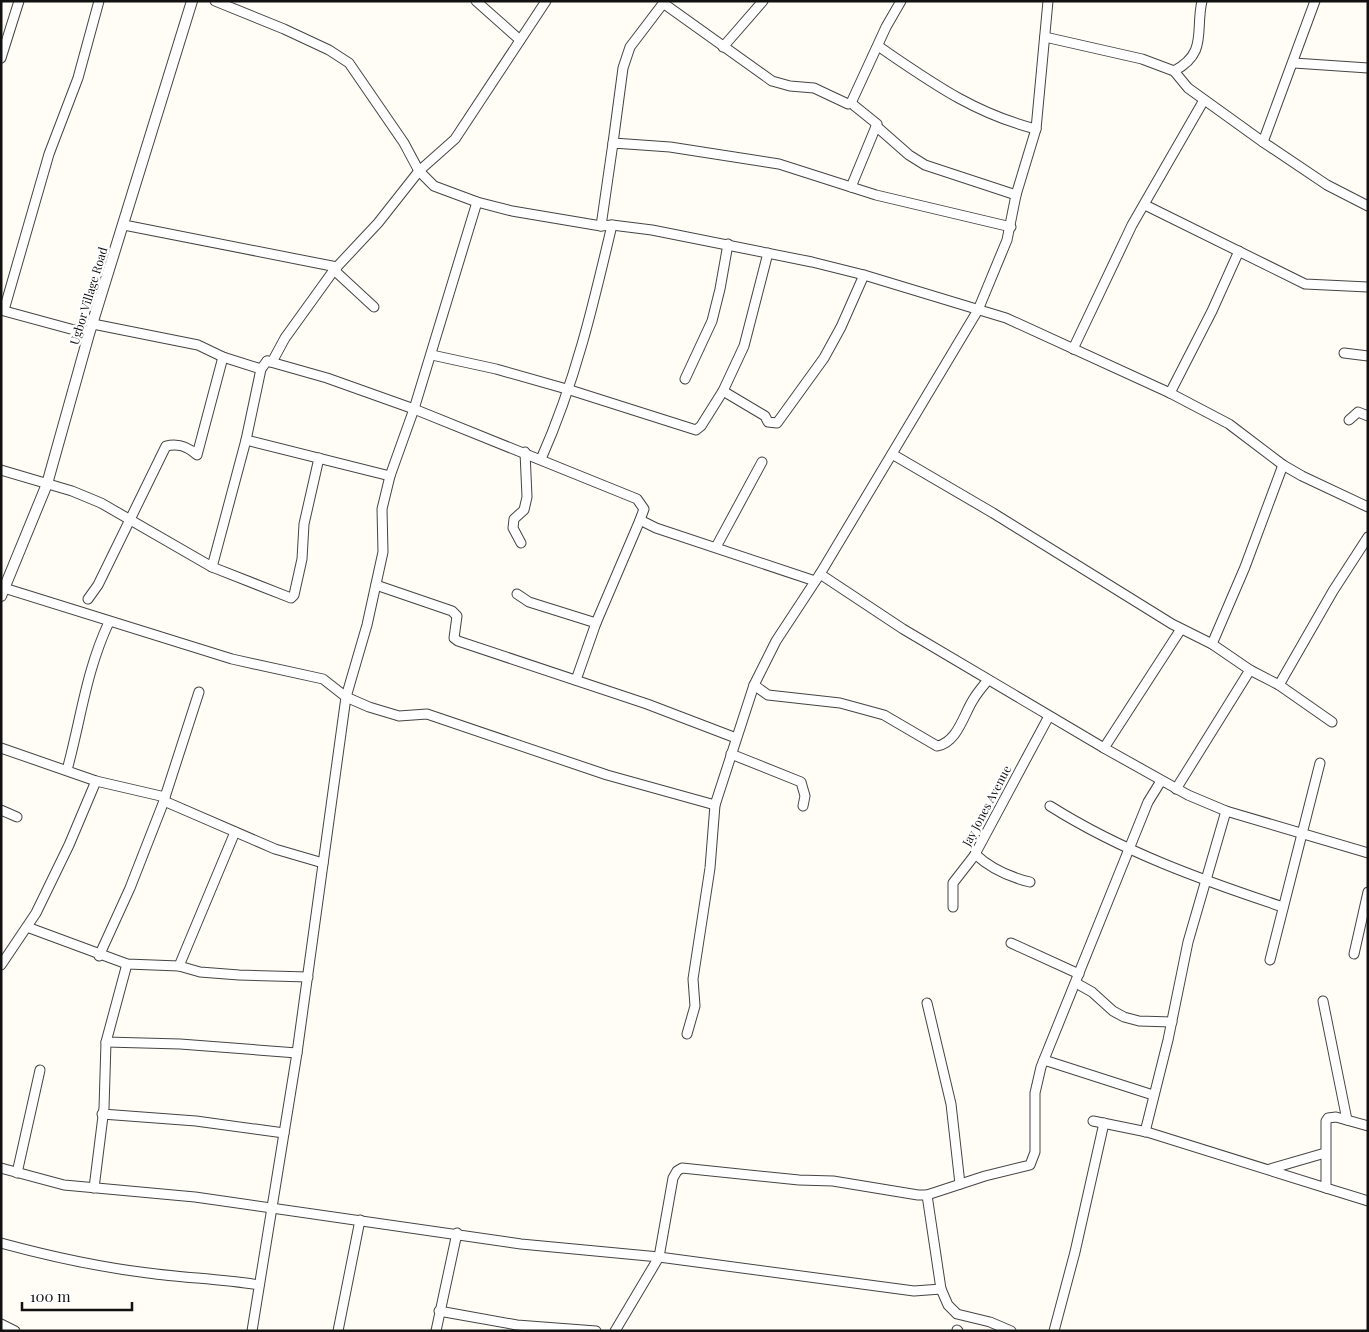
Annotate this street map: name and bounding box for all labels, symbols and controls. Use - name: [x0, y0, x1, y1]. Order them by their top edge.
- street label: Ugbor Village Road: [66, 245, 111, 347]
- street label: Jay Jones Avenue: [958, 762, 1014, 850]
- scale bar: [22, 1280, 132, 1312]
- text: 100 m: [30, 1286, 71, 1306]

